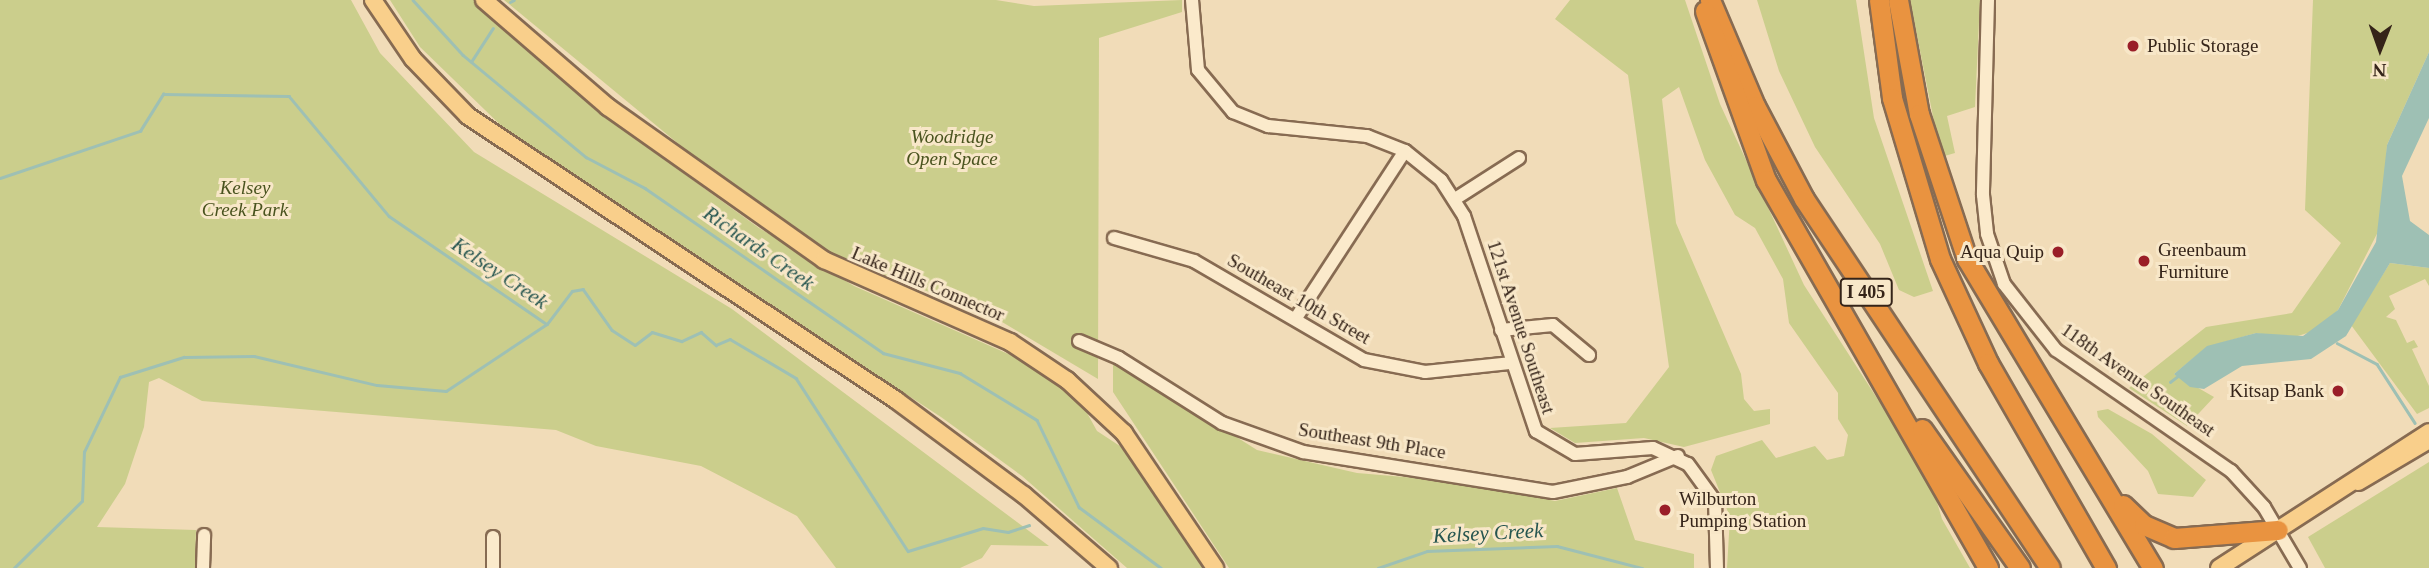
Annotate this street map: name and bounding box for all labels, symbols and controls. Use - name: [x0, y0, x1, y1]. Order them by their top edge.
- north arrow: [2345, 14, 2415, 84]
- place label: Public Storage: [2147, 35, 2258, 57]
- marker: Public Storage: [2125, 38, 2141, 54]
- text: N: [2373, 60, 2387, 81]
- park label: Woodridge Open Space: [906, 126, 998, 170]
- park label: Kelsey Creek Park: [202, 177, 288, 221]
- water label: Richards Creek: [699, 200, 819, 296]
- water label: Kelsey Creek: [447, 232, 553, 314]
- street label: 121st Avenue Southeast: [1482, 237, 1560, 417]
- place label: Greenbaum Furniture: [2158, 239, 2247, 283]
- place label: Aqua Quip: [1960, 241, 2044, 263]
- street label: Lake Hills Connector: [848, 242, 1008, 326]
- marker: Aqua Quip: [2050, 244, 2066, 260]
- street label: Southeast 10th Street: [1223, 249, 1375, 349]
- marker: Greenbaum Furniture: [2136, 253, 2152, 269]
- road number: I 405: [1838, 278, 1894, 306]
- street label: 118th Avenue Southeast: [2056, 318, 2220, 442]
- place label: Kitsap Bank: [2230, 380, 2324, 402]
- marker: Kitsap Bank: [2330, 383, 2346, 399]
- street label: Southeast 9th Place: [1297, 418, 1447, 464]
- place label: Wilburton Pumping Station: [1679, 488, 1806, 532]
- marker: Wilburton Pumping Station: [1657, 502, 1673, 518]
- water label: Kelsey Creek: [1432, 518, 1544, 548]

